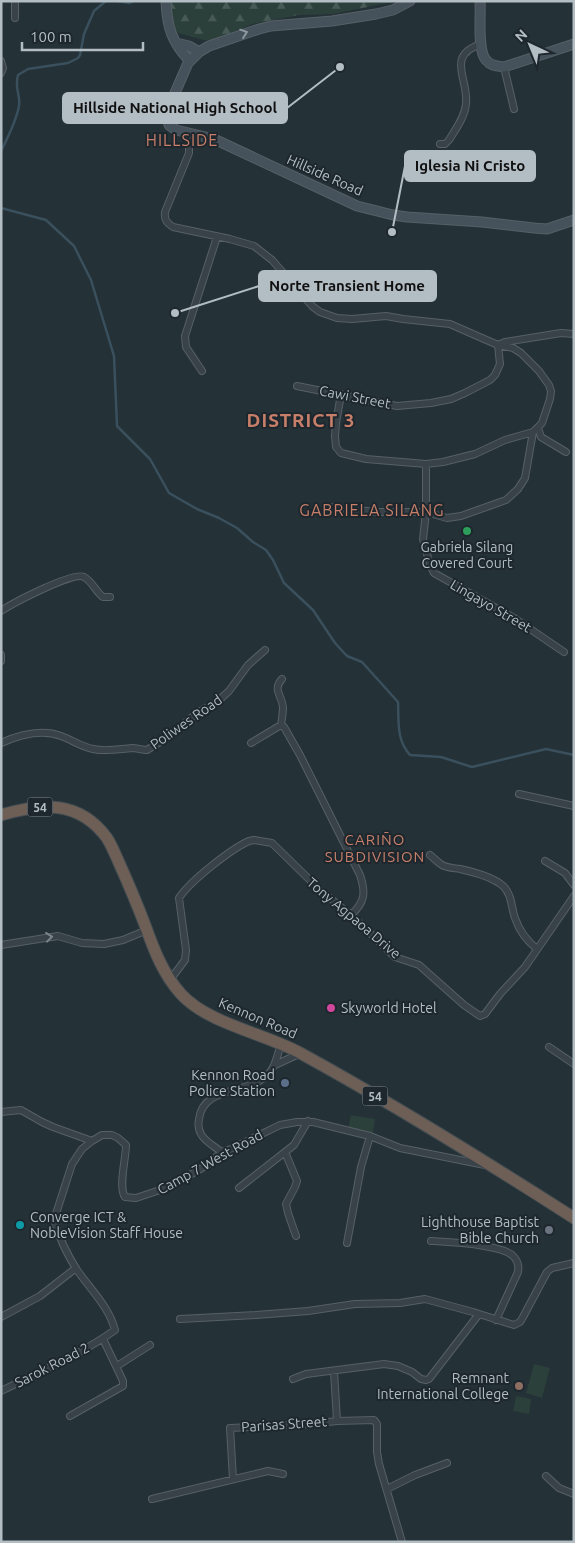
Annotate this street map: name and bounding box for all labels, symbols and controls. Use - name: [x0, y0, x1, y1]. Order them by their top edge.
- scale bar: [22, 20, 144, 52]
- north arrow: [505, 20, 555, 70]
- text: N: [512, 26, 530, 45]
- text: 100 m: [30, 28, 72, 45]
- one-way arrow: [239, 29, 248, 39]
- callout: Hillside National High School: [63, 93, 287, 123]
- text: Hillside National High School: [73, 99, 277, 116]
- district label: HILLSIDE: [146, 131, 218, 149]
- street label: Hillside Road: [285, 151, 365, 199]
- callout: Iglesia Ni Cristo: [405, 151, 535, 181]
- text: Iglesia Ni Cristo: [415, 157, 525, 174]
- callout: Norte Transient Home: [259, 271, 436, 301]
- text: Norte Transient Home: [269, 277, 425, 294]
- street label: Cawi Street: [318, 382, 393, 412]
- district label: DISTRICT 3: [247, 409, 355, 431]
- district label: GABRIELA SILANG: [299, 501, 445, 519]
- marker: Gabriela Silang Covered Court: [461, 525, 473, 537]
- place label: Gabriela Silang Covered Court: [421, 539, 513, 571]
- street label: Lingayo Street: [448, 576, 535, 636]
- street label: Poliwes Road: [147, 691, 225, 753]
- road number: 54: [28, 798, 52, 816]
- district label: CARIÑO SUBDIVISION: [325, 831, 425, 865]
- street label: Tony Agpaoa Drive: [304, 874, 404, 962]
- one-way arrow: [46, 932, 54, 943]
- street label: Kennon Road: [216, 994, 300, 1042]
- place label: Skyworld Hotel: [341, 1000, 437, 1016]
- marker: Skyworld Hotel: [325, 1002, 337, 1014]
- place label: Kennon Road Police Station: [189, 1067, 275, 1099]
- marker: Kennon Road Police Station: [279, 1077, 291, 1089]
- road number: 54: [362, 1086, 388, 1106]
- street label: Camp 7 West Road: [155, 1126, 265, 1198]
- place label: Converge ICT & NobleVision Staff House: [30, 1209, 183, 1241]
- place label: Lighthouse Baptist Bible Church: [421, 1214, 539, 1246]
- marker: Converge ICT & NobleVision Staff House: [14, 1219, 26, 1231]
- marker: Lighthouse Baptist Bible Church: [543, 1224, 555, 1236]
- street label: Sarok Road 2: [12, 1339, 92, 1391]
- place label: Remnant International College: [377, 1370, 509, 1402]
- marker: Remnant International College: [513, 1380, 525, 1392]
- street label: Parisas Street: [241, 1413, 328, 1435]

